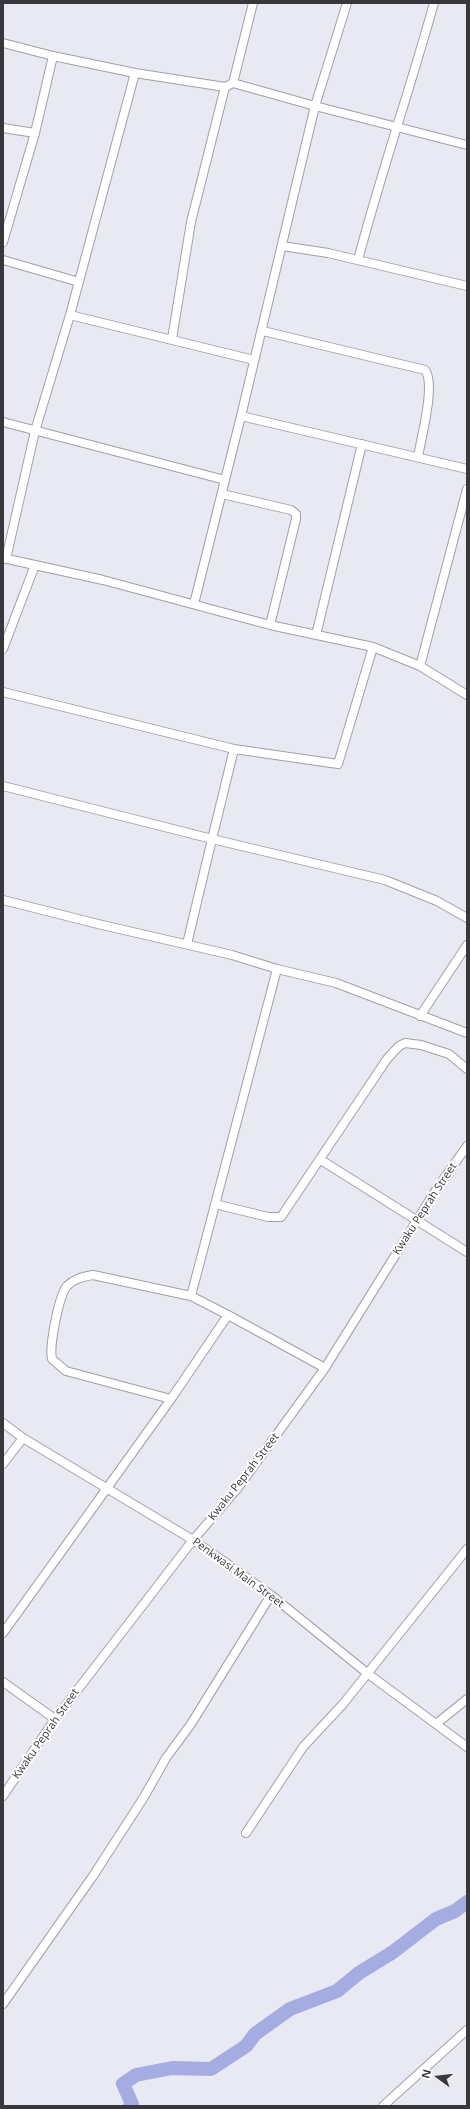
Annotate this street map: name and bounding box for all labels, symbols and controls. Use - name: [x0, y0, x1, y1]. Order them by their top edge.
- street label: Kwaku Peprah Street: [390, 1160, 460, 1258]
- street label: Kwaku Peprah Street: [206, 1431, 282, 1523]
- street label: Penkwasi Main Street: [190, 1535, 286, 1611]
- street label: Kwaku Peprah Street: [10, 1686, 82, 1782]
- north arrow: [418, 2057, 458, 2097]
- text: N: [418, 2068, 434, 2080]

